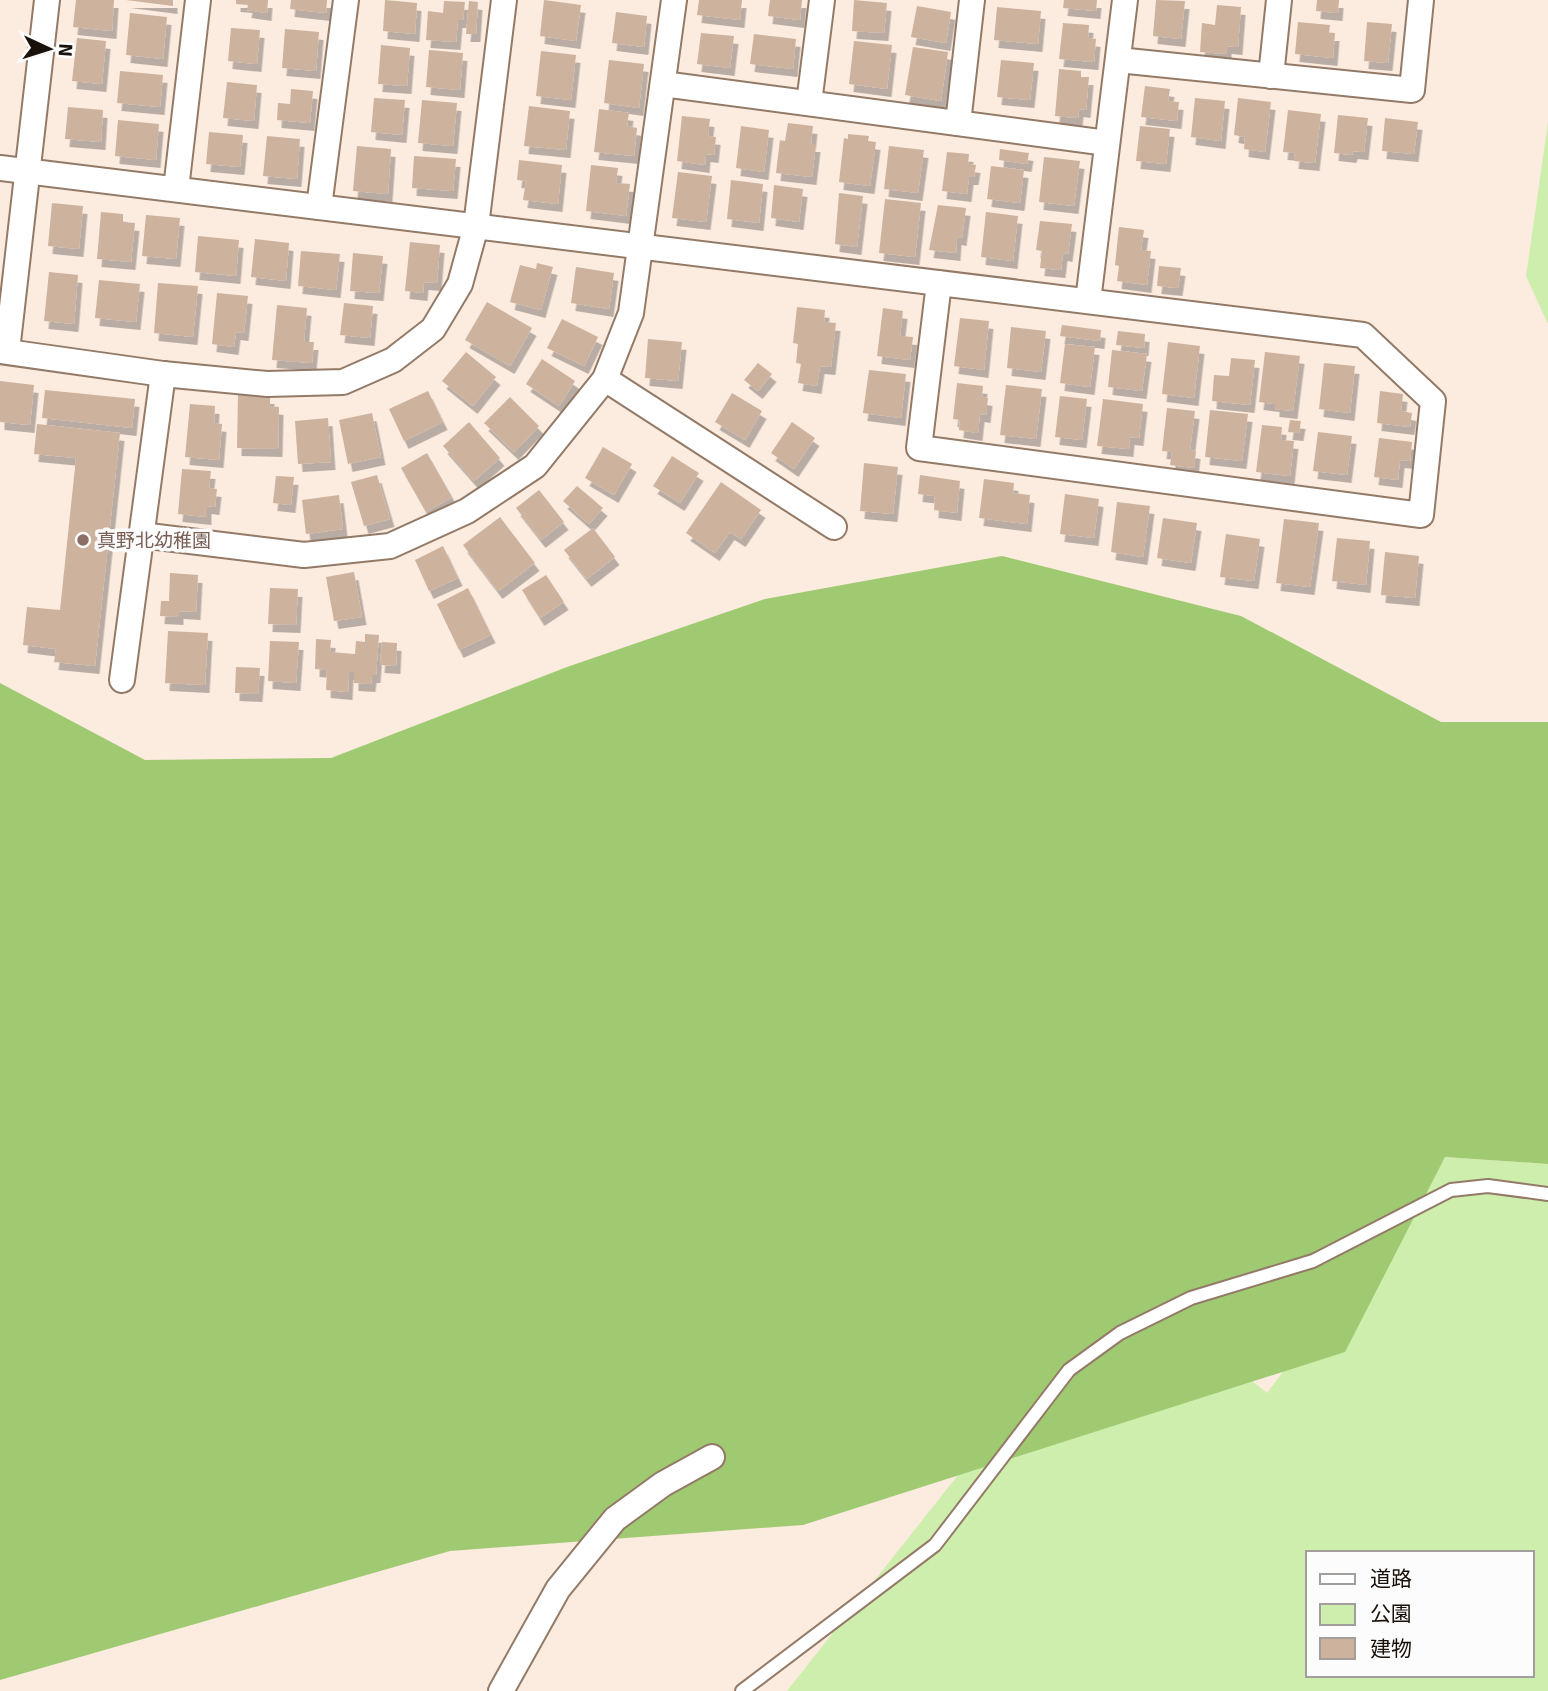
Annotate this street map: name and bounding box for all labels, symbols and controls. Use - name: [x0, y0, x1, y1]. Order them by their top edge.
- north arrow: [14, 14, 84, 84]
- text: N: [53, 43, 77, 58]
- place label: 真野北幼稚園: [97, 529, 211, 553]
- marker: 真野北幼稚園: [75, 532, 91, 548]
- legend: [1306, 1551, 1534, 1677]
- text: 道路: [1370, 1566, 1412, 1592]
- text: 公園: [1370, 1601, 1412, 1627]
- text: 建物: [1370, 1636, 1412, 1662]

